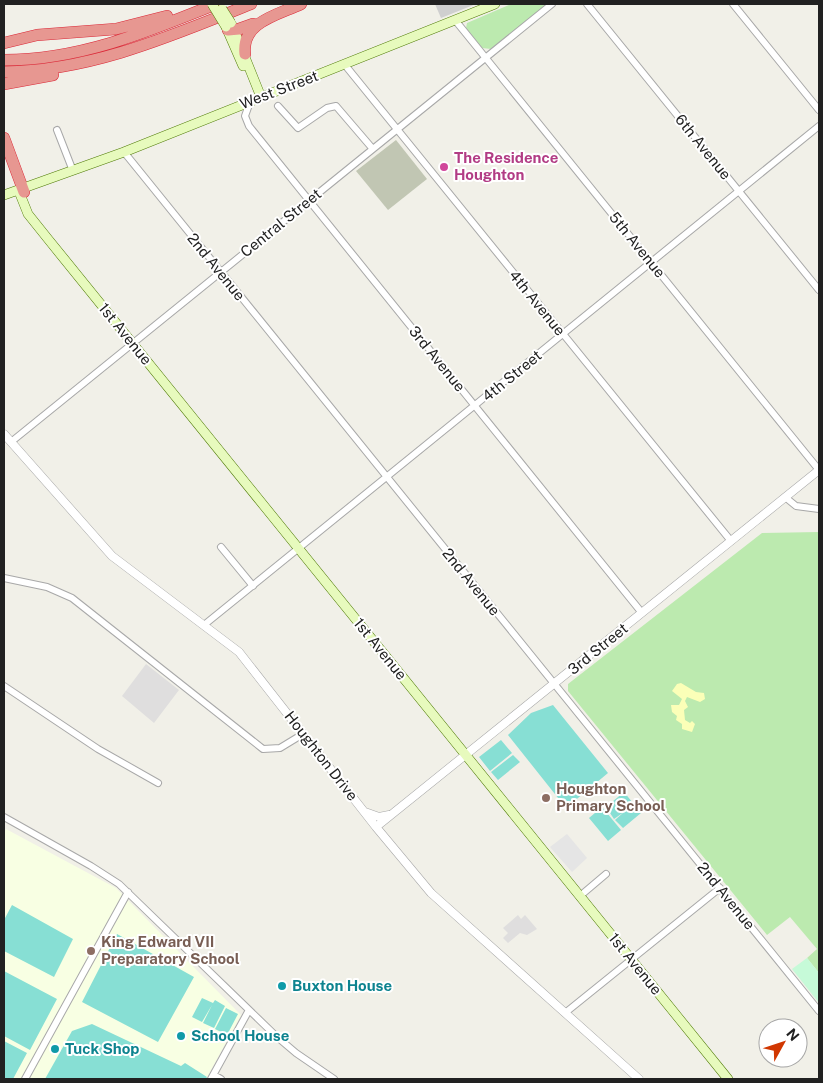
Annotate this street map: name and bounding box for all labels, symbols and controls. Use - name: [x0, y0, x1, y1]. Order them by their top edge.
- street label: West Street: [237, 67, 321, 112]
- street label: 6th Avenue: [672, 111, 735, 183]
- place label: The Residence Houghton: [454, 149, 558, 183]
- marker: The Residence Houghton: [438, 161, 450, 173]
- street label: Central Street: [237, 185, 325, 260]
- street label: 5th Avenue: [606, 209, 669, 281]
- street label: 2nd Avenue: [184, 230, 249, 304]
- street label: 4th Avenue: [506, 267, 569, 339]
- street label: 1st Avenue: [95, 299, 155, 368]
- street label: 3rd Avenue: [406, 323, 469, 395]
- street label: 4th Street: [479, 346, 545, 405]
- street label: 2nd Avenue: [439, 545, 504, 619]
- street label: 1st Avenue: [350, 614, 410, 683]
- street label: 3rd Street: [565, 619, 631, 678]
- street label: Houghton Drive: [281, 708, 361, 804]
- place label: Houghton Primary School: [556, 780, 666, 814]
- marker: Houghton Primary School: [540, 792, 552, 804]
- street label: 2nd Avenue: [694, 859, 759, 933]
- street label: 1st Avenue: [605, 929, 665, 998]
- place label: King Edward VII Preparatory School: [101, 933, 240, 967]
- marker: King Edward VII Preparatory School: [85, 945, 97, 957]
- place label: Buxton House: [292, 977, 392, 994]
- marker: Buxton House: [276, 980, 288, 992]
- north arrow: [758, 1018, 808, 1068]
- text: N: [783, 1025, 803, 1044]
- place label: School House: [191, 1027, 289, 1044]
- marker: School House: [175, 1030, 187, 1042]
- place label: Tuck Shop: [65, 1040, 139, 1057]
- marker: Tuck Shop: [49, 1043, 61, 1055]

